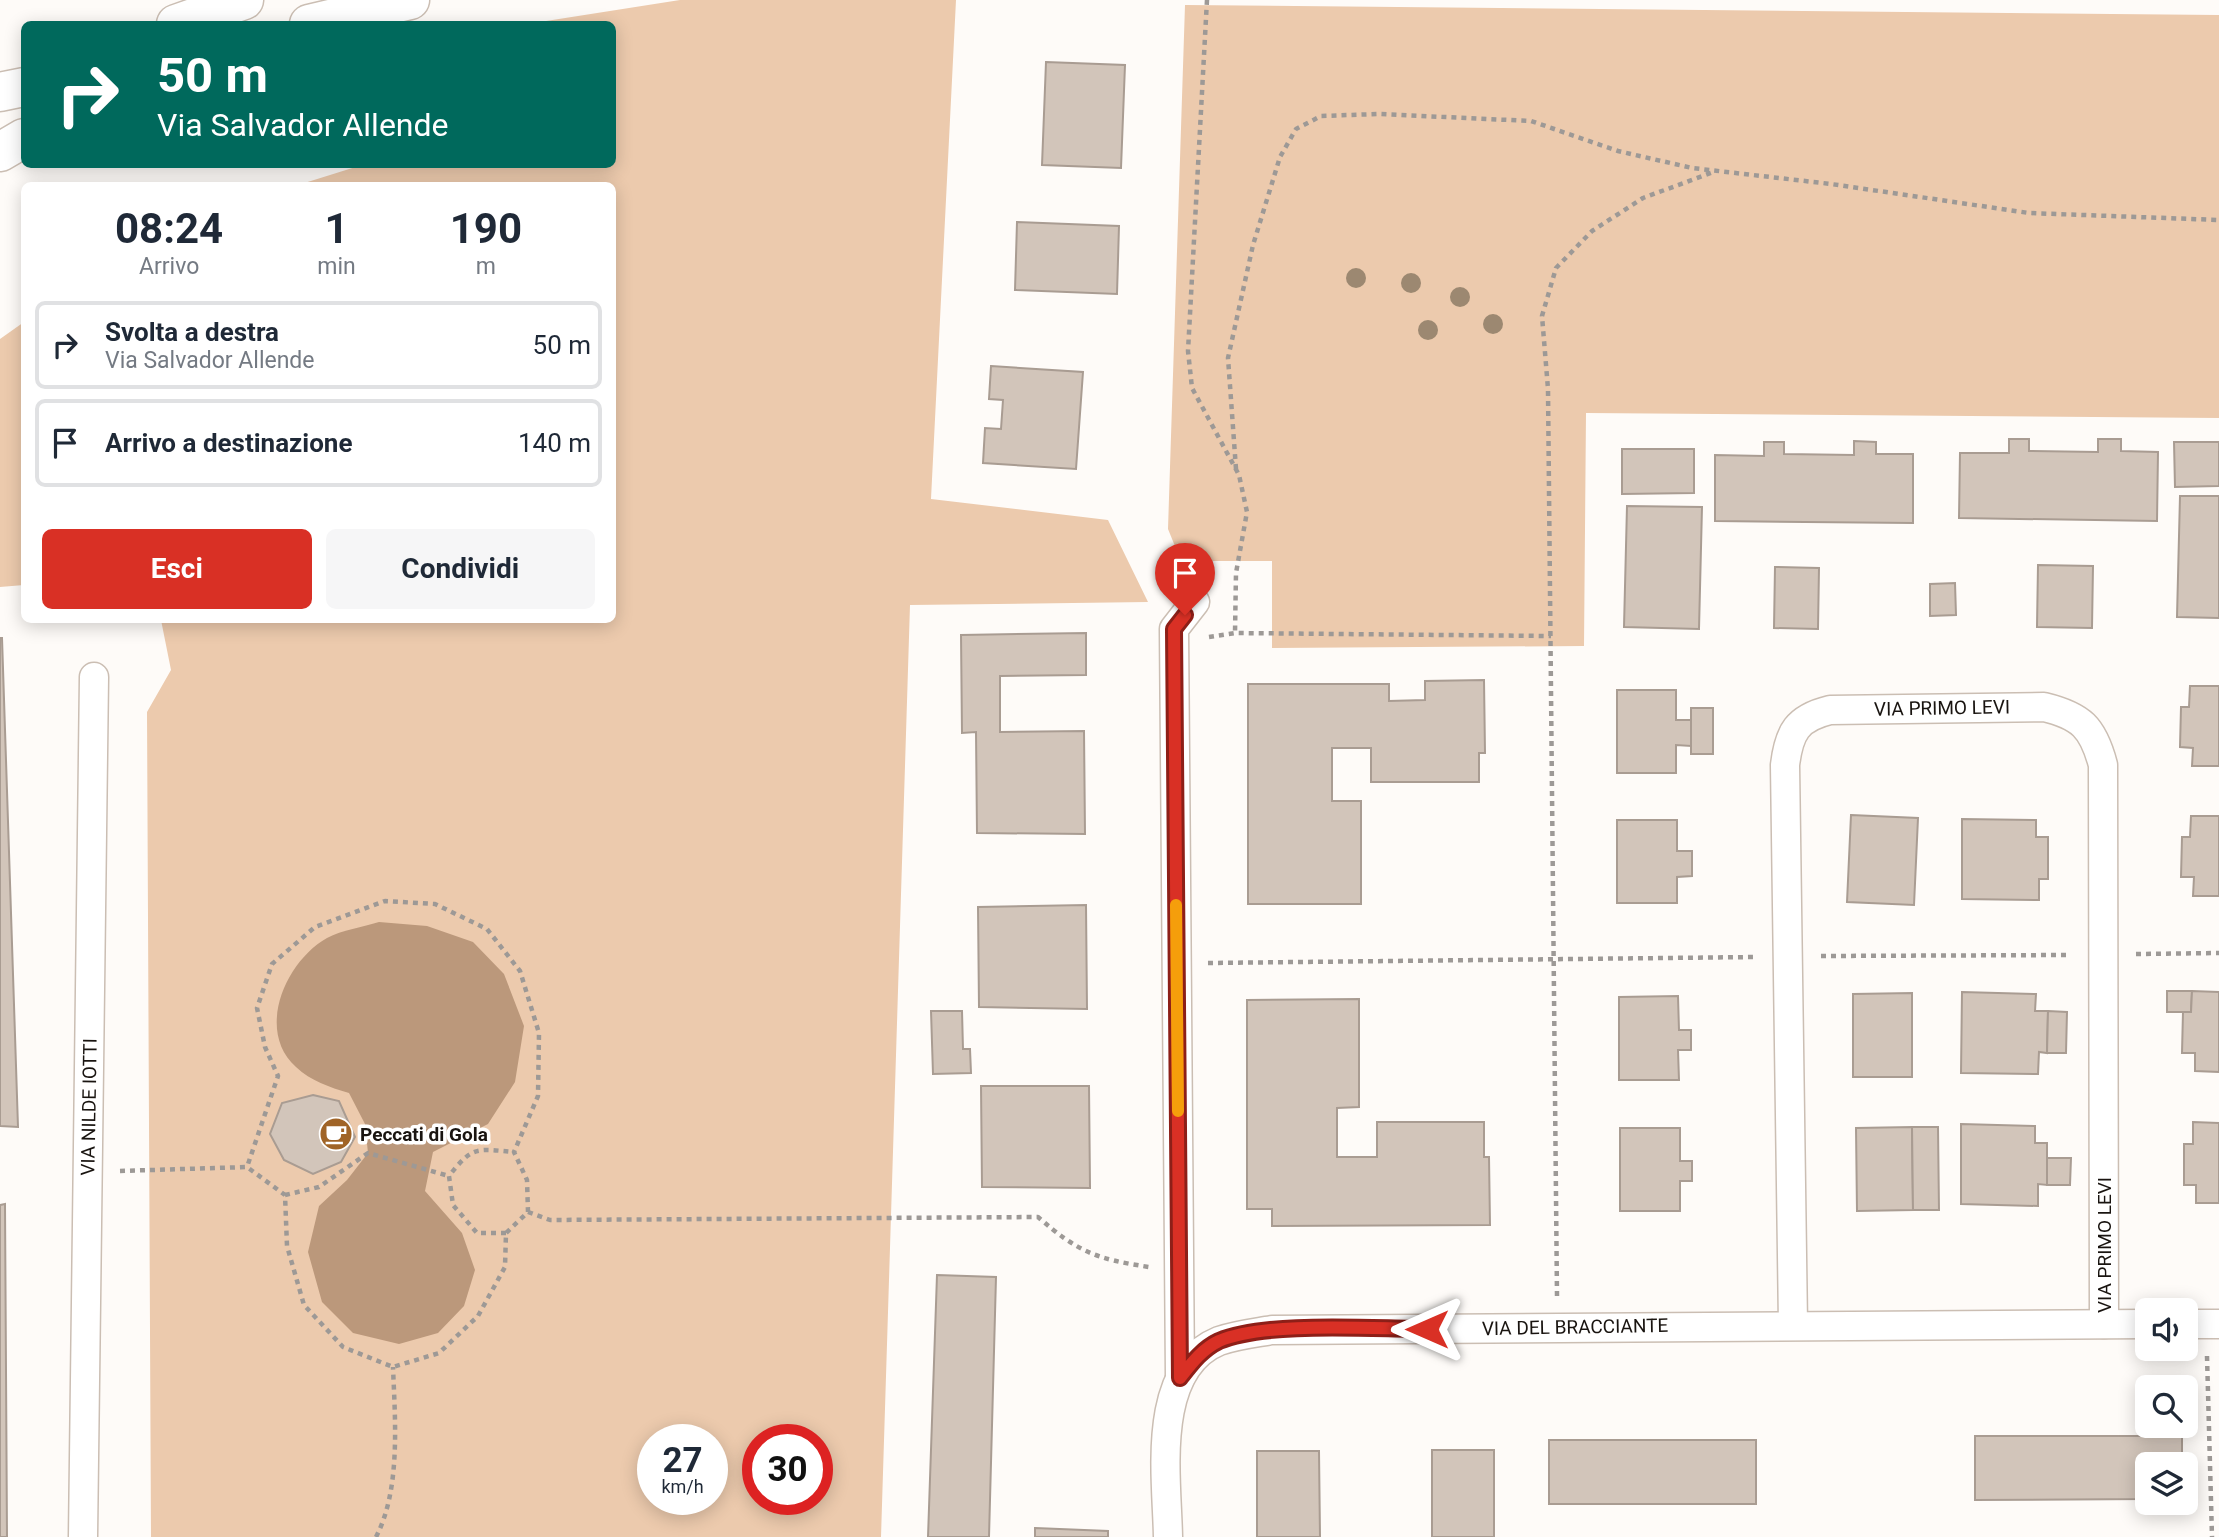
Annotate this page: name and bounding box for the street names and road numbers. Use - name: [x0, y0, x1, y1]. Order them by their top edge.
- street label: VIA PRIMO LEVI: [1874, 695, 2010, 721]
- street label: VIA NILDE IOTTI: [76, 1038, 102, 1176]
- street label: VIA PRIMO LEVI: [2093, 1177, 2116, 1313]
- street label: VIA DEL BRACCIANTE: [1482, 1314, 1669, 1340]

